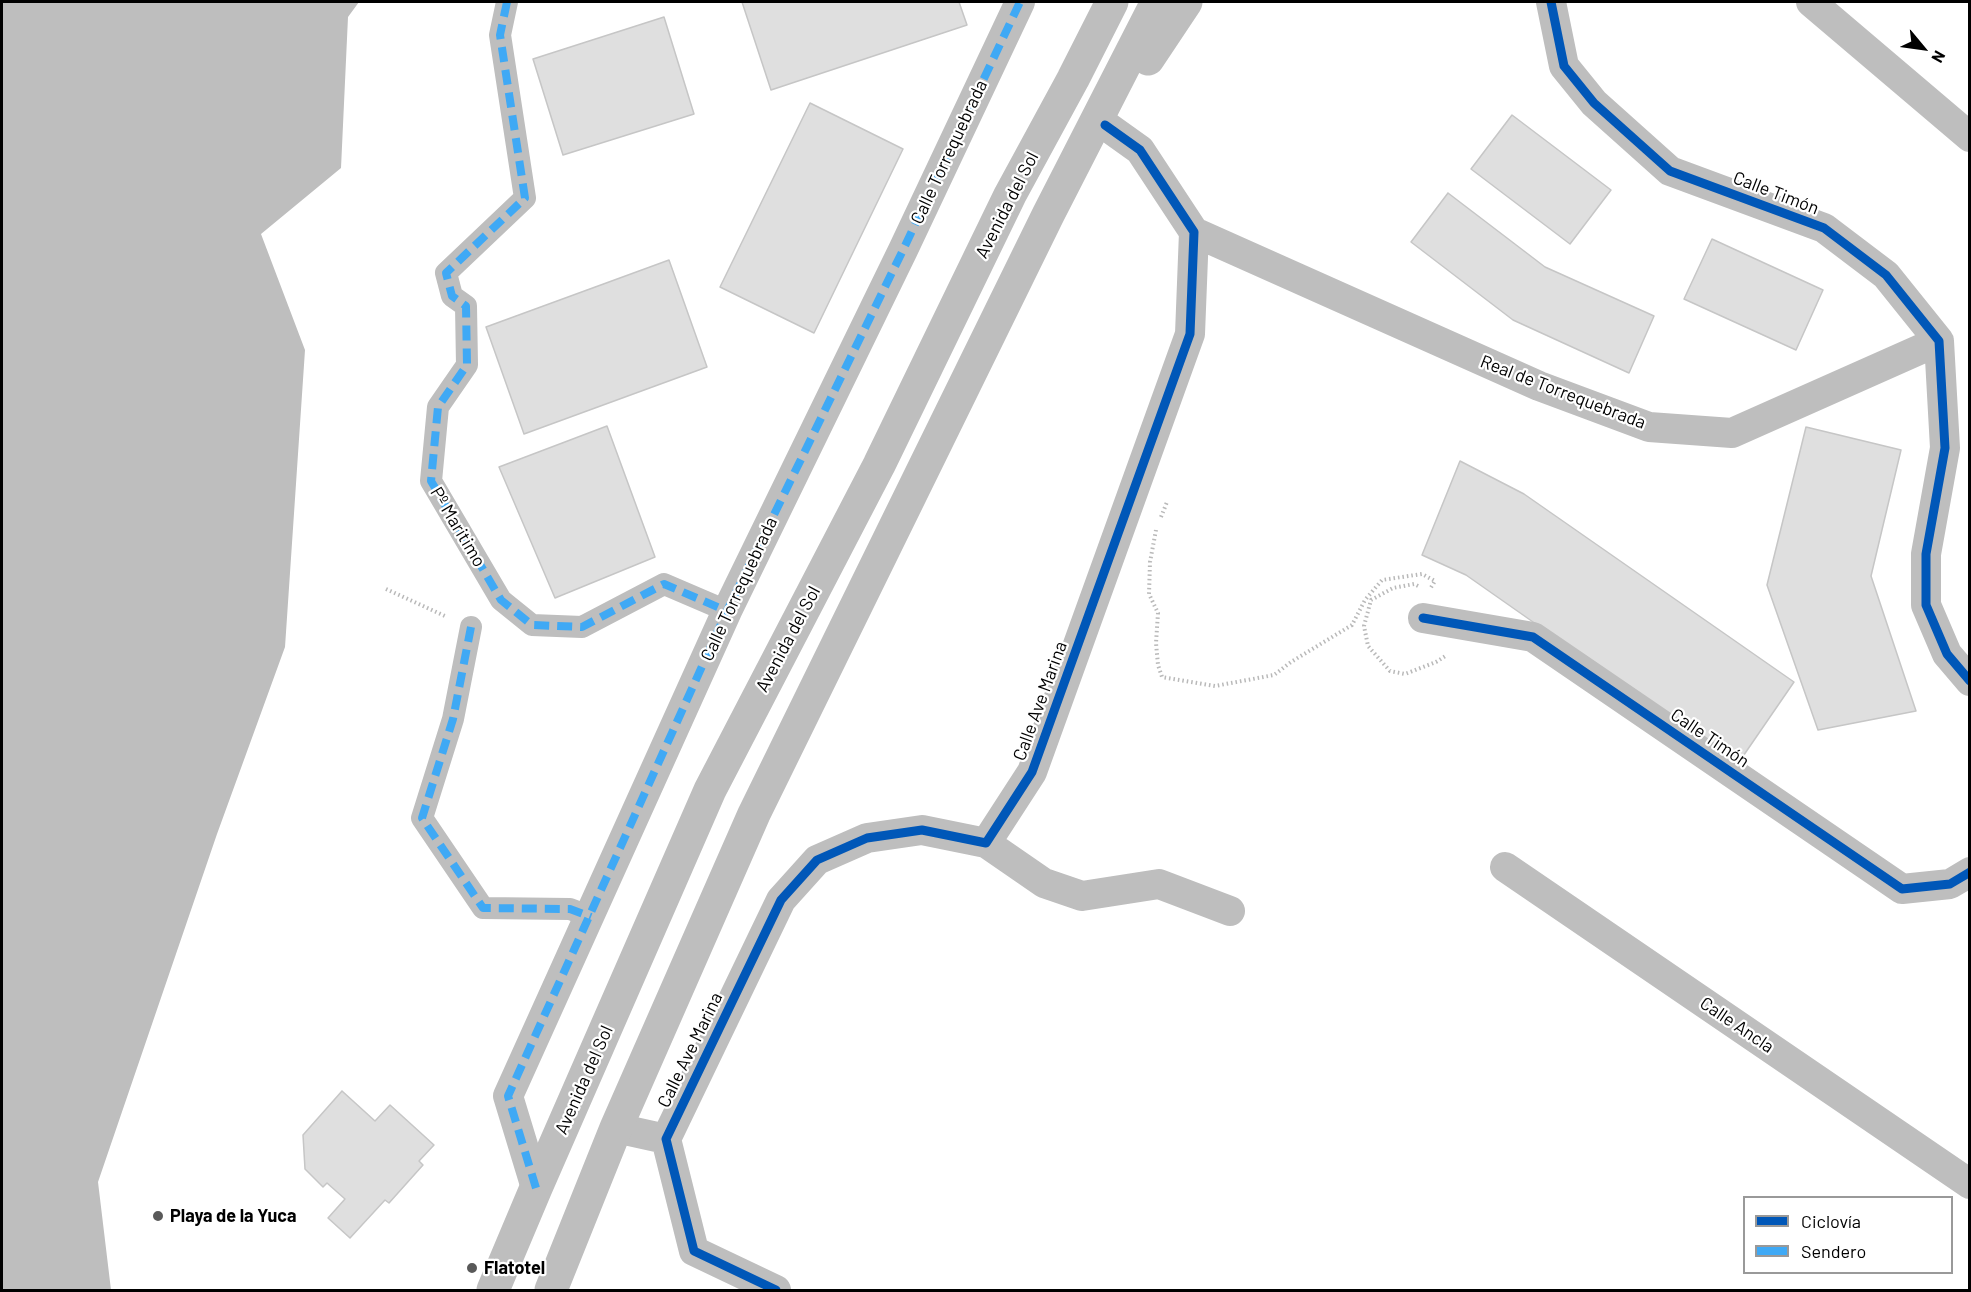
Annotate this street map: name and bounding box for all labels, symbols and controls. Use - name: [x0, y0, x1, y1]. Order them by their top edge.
- north arrow: [1893, 18, 1953, 78]
- text: N: [1928, 48, 1950, 66]
- street label: Calle Torrequebrada: [906, 76, 992, 228]
- street label: Avenida del Sol: [971, 148, 1043, 262]
- street label: Calle Timón: [1730, 167, 1822, 219]
- street label: Real de Torrequebrada: [1477, 350, 1649, 434]
- street label: Pº Maritimo: [426, 483, 490, 571]
- street label: Calle Torrequebrada: [696, 513, 782, 665]
- street label: Avenida del Sol: [751, 582, 825, 696]
- street label: Calle Ave Marina: [1008, 638, 1072, 764]
- street label: Calle Timón: [1667, 704, 1753, 772]
- street label: Calle Ave Marina: [653, 989, 727, 1111]
- street label: Calle Ancla: [1696, 992, 1778, 1058]
- street label: Avenida del Sol: [550, 1022, 618, 1138]
- legend: [1743, 1196, 1953, 1274]
- place label: Playa de la Yuca: [170, 1205, 297, 1227]
- marker: Playa de la Yuca: [151, 1209, 165, 1223]
- text: Ciclovía: [1801, 1210, 1861, 1232]
- text: Sendero: [1801, 1240, 1866, 1262]
- place label: Flatotel: [484, 1257, 545, 1279]
- marker: Flatotel: [465, 1261, 479, 1275]

